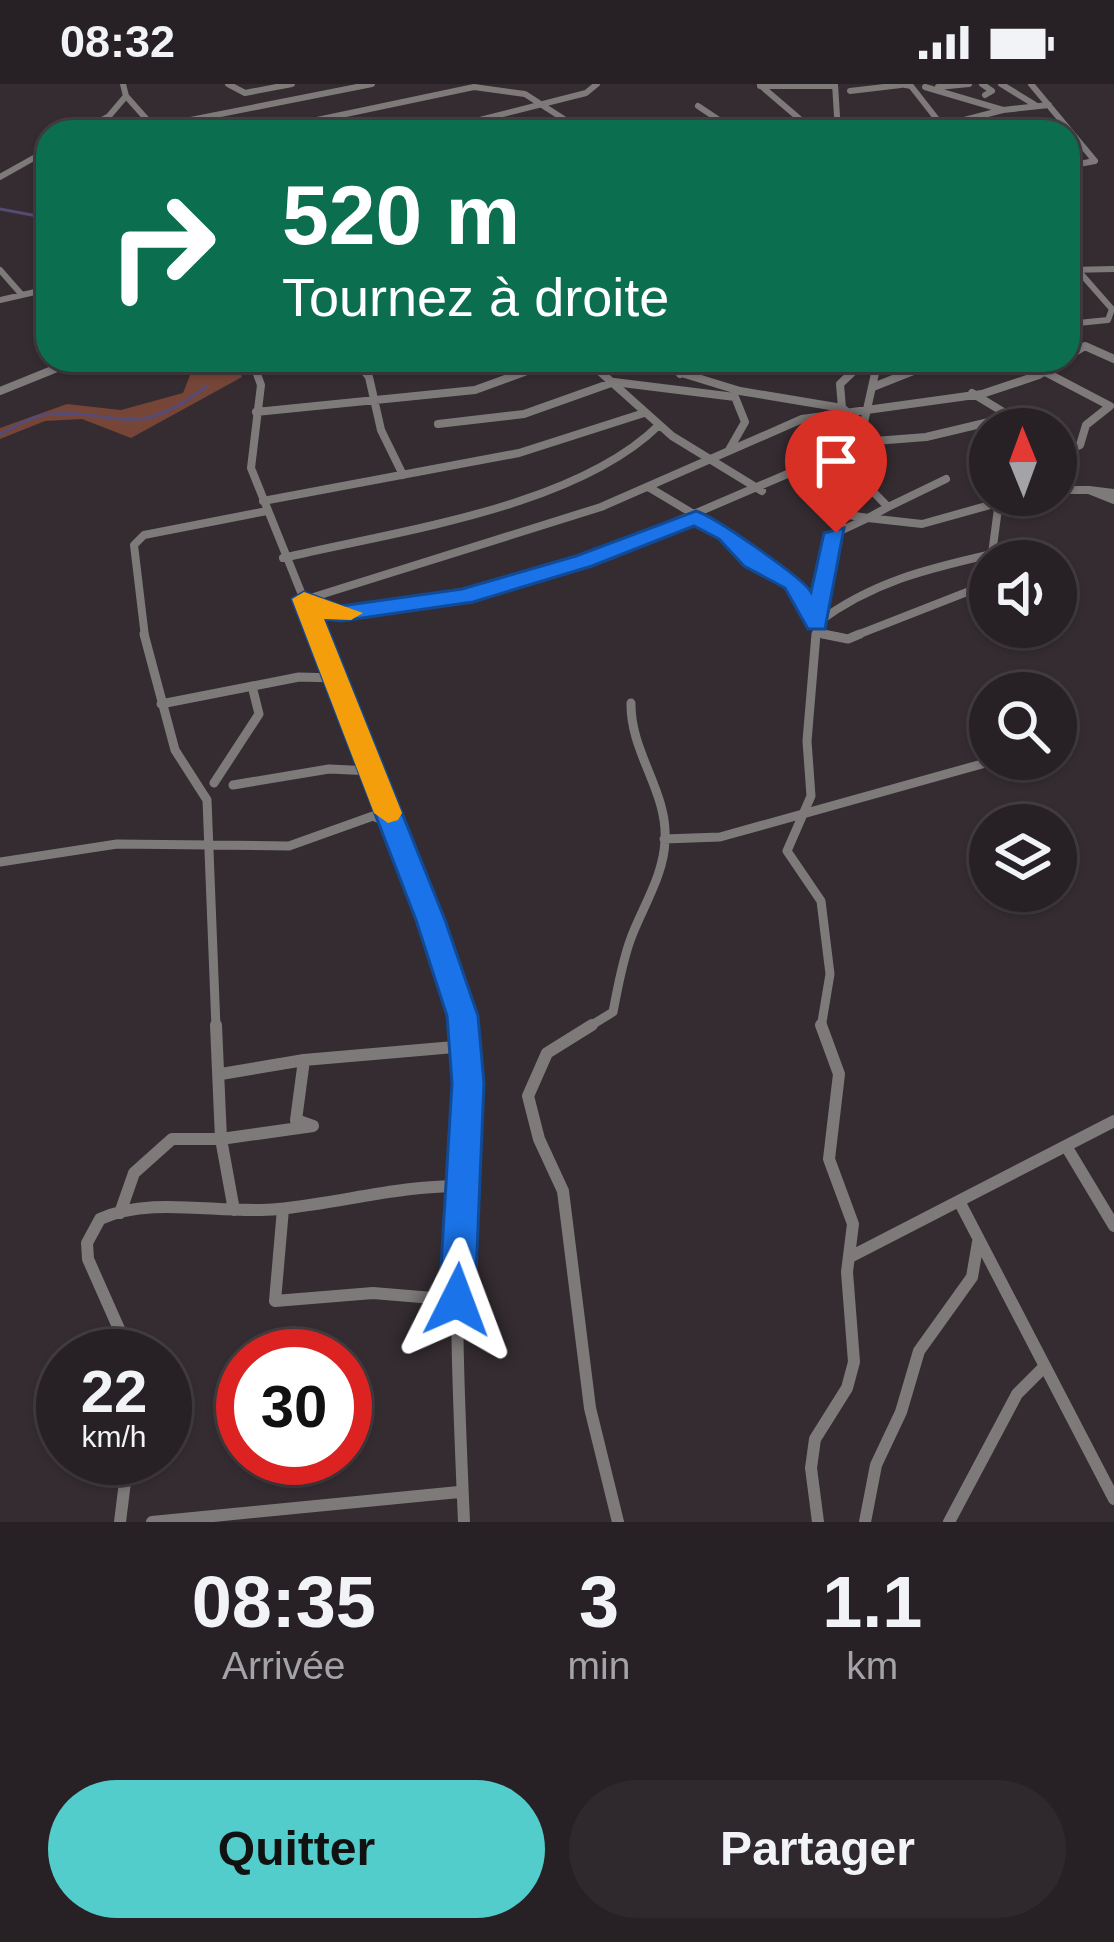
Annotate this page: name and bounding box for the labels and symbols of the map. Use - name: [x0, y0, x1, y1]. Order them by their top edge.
- north arrow: [969, 408, 1077, 516]
- pin: [785, 410, 887, 533]
- position arrow: [394, 1237, 520, 1363]
- speed limit sign: 30: [216, 1329, 372, 1485]

